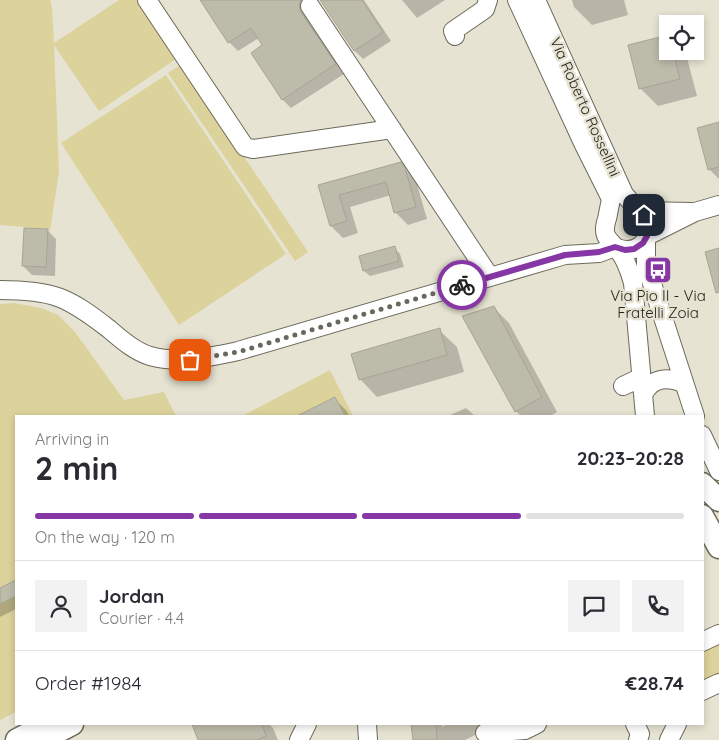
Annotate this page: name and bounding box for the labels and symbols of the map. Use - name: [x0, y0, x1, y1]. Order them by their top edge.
- street label: Via Roberto Rossellini: [546, 34, 625, 179]
- pin: [623, 194, 665, 236]
- bus stop icon: Via Pio II - Via Fratelli Zoia: [643, 255, 673, 285]
- courier: [437, 260, 487, 310]
- place label: Via Pio II - Via Fratelli Zoia: [610, 286, 706, 322]
- pin: [169, 339, 211, 381]

